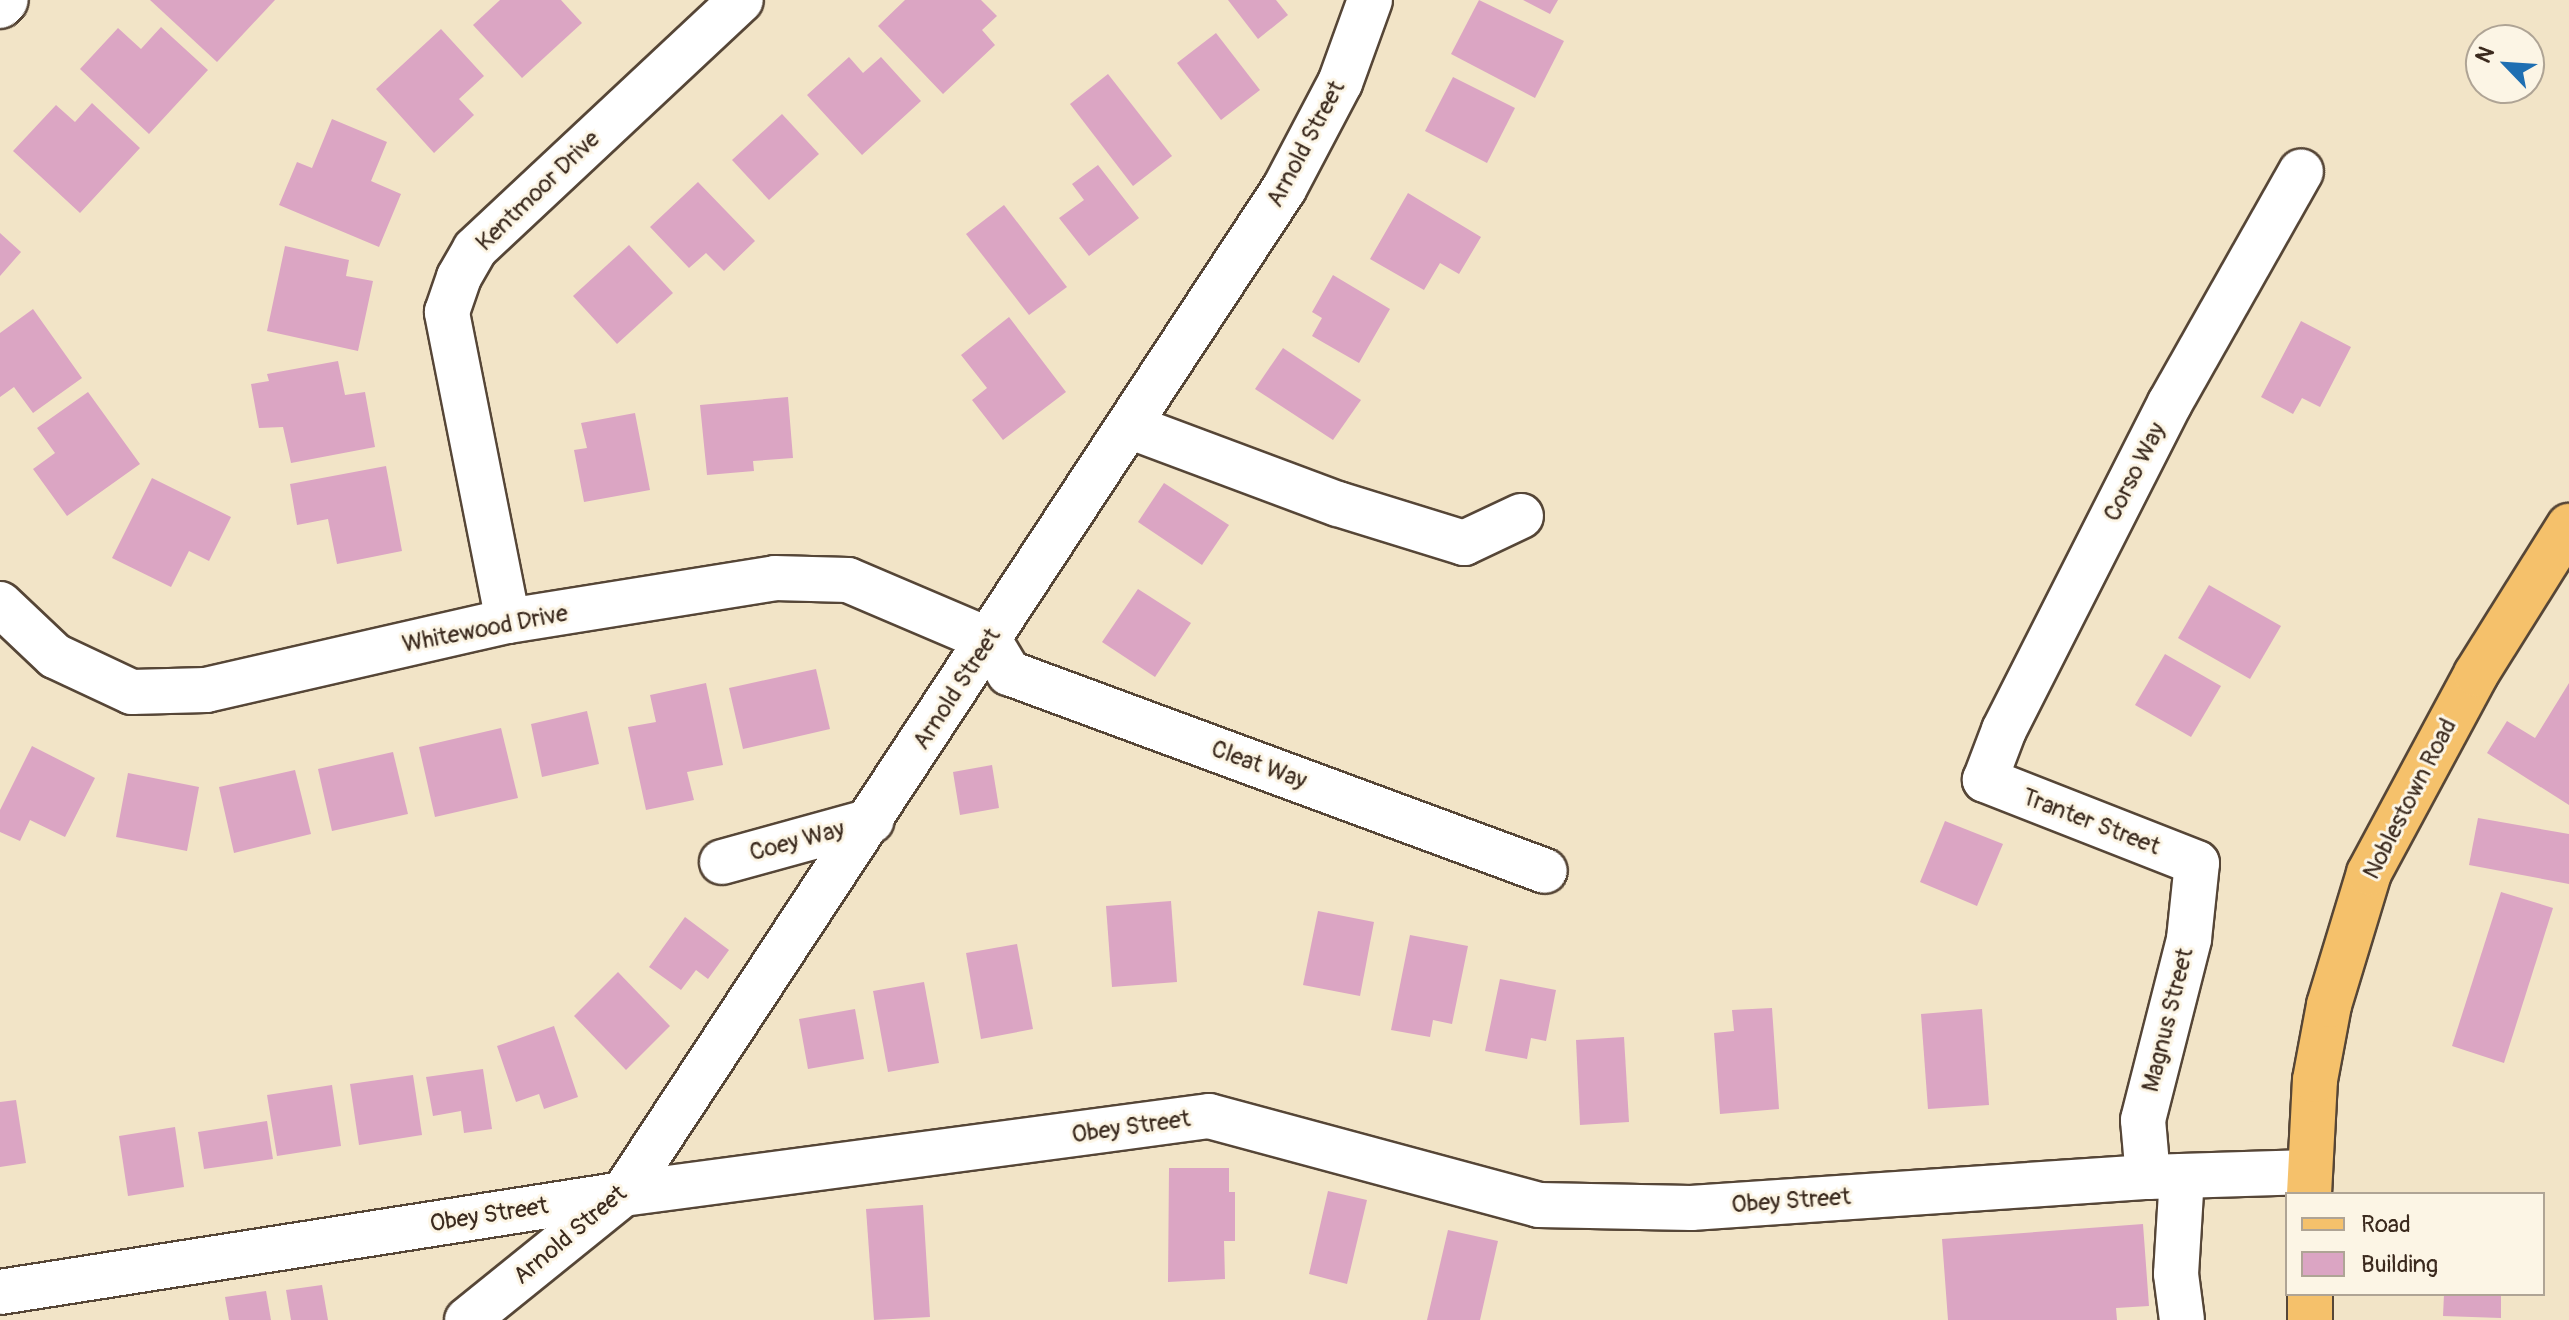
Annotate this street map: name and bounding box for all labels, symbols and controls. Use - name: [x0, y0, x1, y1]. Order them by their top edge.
- north arrow: [2465, 24, 2545, 104]
- text: N: [2469, 42, 2501, 67]
- street label: Arnold Street: [1261, 76, 1351, 212]
- street label: Kentmoor Drive: [470, 125, 606, 257]
- street label: Corso Way: [2098, 418, 2172, 526]
- street label: Whitewood Drive: [400, 599, 570, 659]
- street label: Arnold Street: [907, 623, 1007, 755]
- street label: Noblestown Road: [2357, 714, 2463, 884]
- street label: Cleat Way: [1207, 734, 1311, 796]
- street label: Tranter Street: [2018, 783, 2164, 861]
- street label: Coey Way: [746, 815, 848, 867]
- street label: Magnus Street: [2136, 945, 2200, 1095]
- street label: Obey Street: [1070, 1104, 1192, 1150]
- street label: Arnold Street: [508, 1179, 632, 1291]
- street label: Obey Street: [1730, 1182, 1852, 1220]
- street label: Obey Street: [428, 1191, 550, 1239]
- legend: [2285, 1192, 2545, 1296]
- text: Road: [2361, 1210, 2411, 1239]
- text: Building: [2361, 1250, 2438, 1279]

